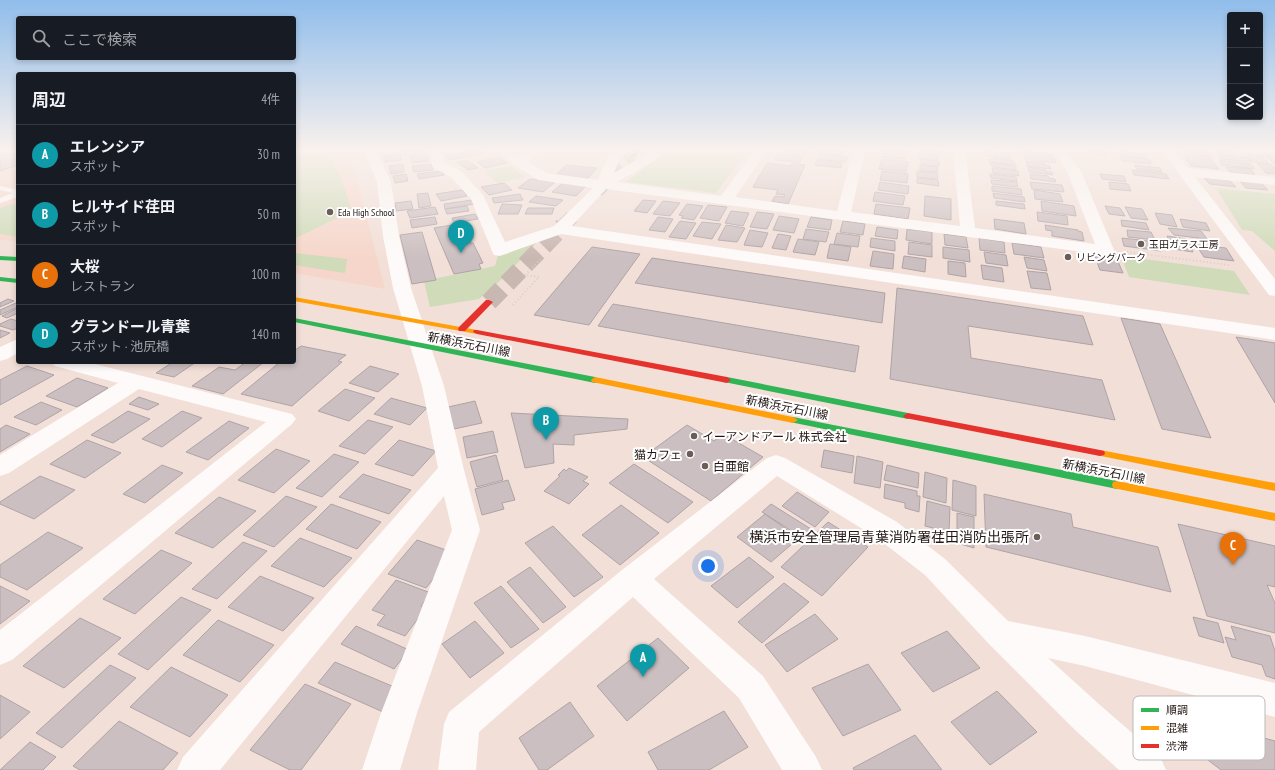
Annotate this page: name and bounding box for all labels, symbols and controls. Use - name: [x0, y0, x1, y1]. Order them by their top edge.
- map controls: [1227, 12, 1263, 120]
- button: +: [1227, 12, 1263, 48]
- search box: [16, 16, 296, 60]
- icon: search: [30, 27, 52, 49]
- text: ここで検索: [62, 30, 137, 49]
- button: −: [1227, 48, 1263, 84]
- button: layers: [1227, 84, 1263, 120]
- text: 周辺: [32, 89, 66, 111]
- text: 4件: [261, 91, 280, 108]
- text: エレンシア: [70, 137, 145, 156]
- text: A: [42, 146, 48, 163]
- text: 30 m: [257, 146, 280, 163]
- text: スポット: [70, 158, 122, 175]
- text: ヒルサイド荏田: [70, 197, 175, 216]
- text: B: [42, 206, 48, 223]
- text: 50 m: [257, 206, 280, 223]
- place label: Eda High School: [338, 206, 395, 219]
- marker: Eda High School: [325, 207, 335, 217]
- text: スポット: [70, 218, 122, 235]
- pin: D: [448, 220, 474, 253]
- place label: 玉田ガラス工房: [1149, 238, 1219, 251]
- marker: 玉田ガラス工房: [1136, 239, 1146, 249]
- place label: リビングパーク: [1076, 251, 1146, 264]
- marker: リビングパーク: [1063, 252, 1073, 262]
- text: 大桜: [70, 257, 100, 276]
- text: C: [42, 266, 48, 283]
- text: 100 m: [251, 266, 280, 283]
- text: レストラン: [70, 278, 135, 295]
- text: グランドール青葉: [70, 317, 190, 336]
- text: D: [42, 326, 48, 343]
- text: 140 m: [251, 326, 280, 343]
- street label: 新横浜元石川線: [426, 329, 512, 359]
- text: スポット · 池尻橋: [70, 338, 169, 355]
- street label: 新横浜元石川線: [744, 392, 830, 422]
- pin: B: [533, 407, 559, 440]
- place label: イーアンドアール 株式会社: [702, 429, 847, 444]
- marker: イーアンドアール 株式会社: [689, 431, 699, 441]
- place label: 猫カフェ: [634, 447, 682, 462]
- marker: 猫カフェ: [685, 449, 695, 459]
- street label: 新横浜元石川線: [1061, 456, 1147, 486]
- place label: 白亜館: [713, 459, 749, 474]
- marker: 白亜館: [700, 461, 710, 471]
- place label: 横浜市安全管理局青葉消防署荏田消防出張所: [749, 528, 1029, 546]
- marker: 横浜市安全管理局青葉消防署荏田消防出張所: [1032, 532, 1042, 542]
- pin: C: [1220, 532, 1246, 565]
- your location: [698, 556, 718, 576]
- pin: A: [630, 644, 656, 677]
- legend: [1133, 696, 1265, 760]
- text: 順調: [1166, 703, 1188, 717]
- text: 混雑: [1166, 721, 1188, 735]
- text: 渋滞: [1166, 739, 1188, 753]

